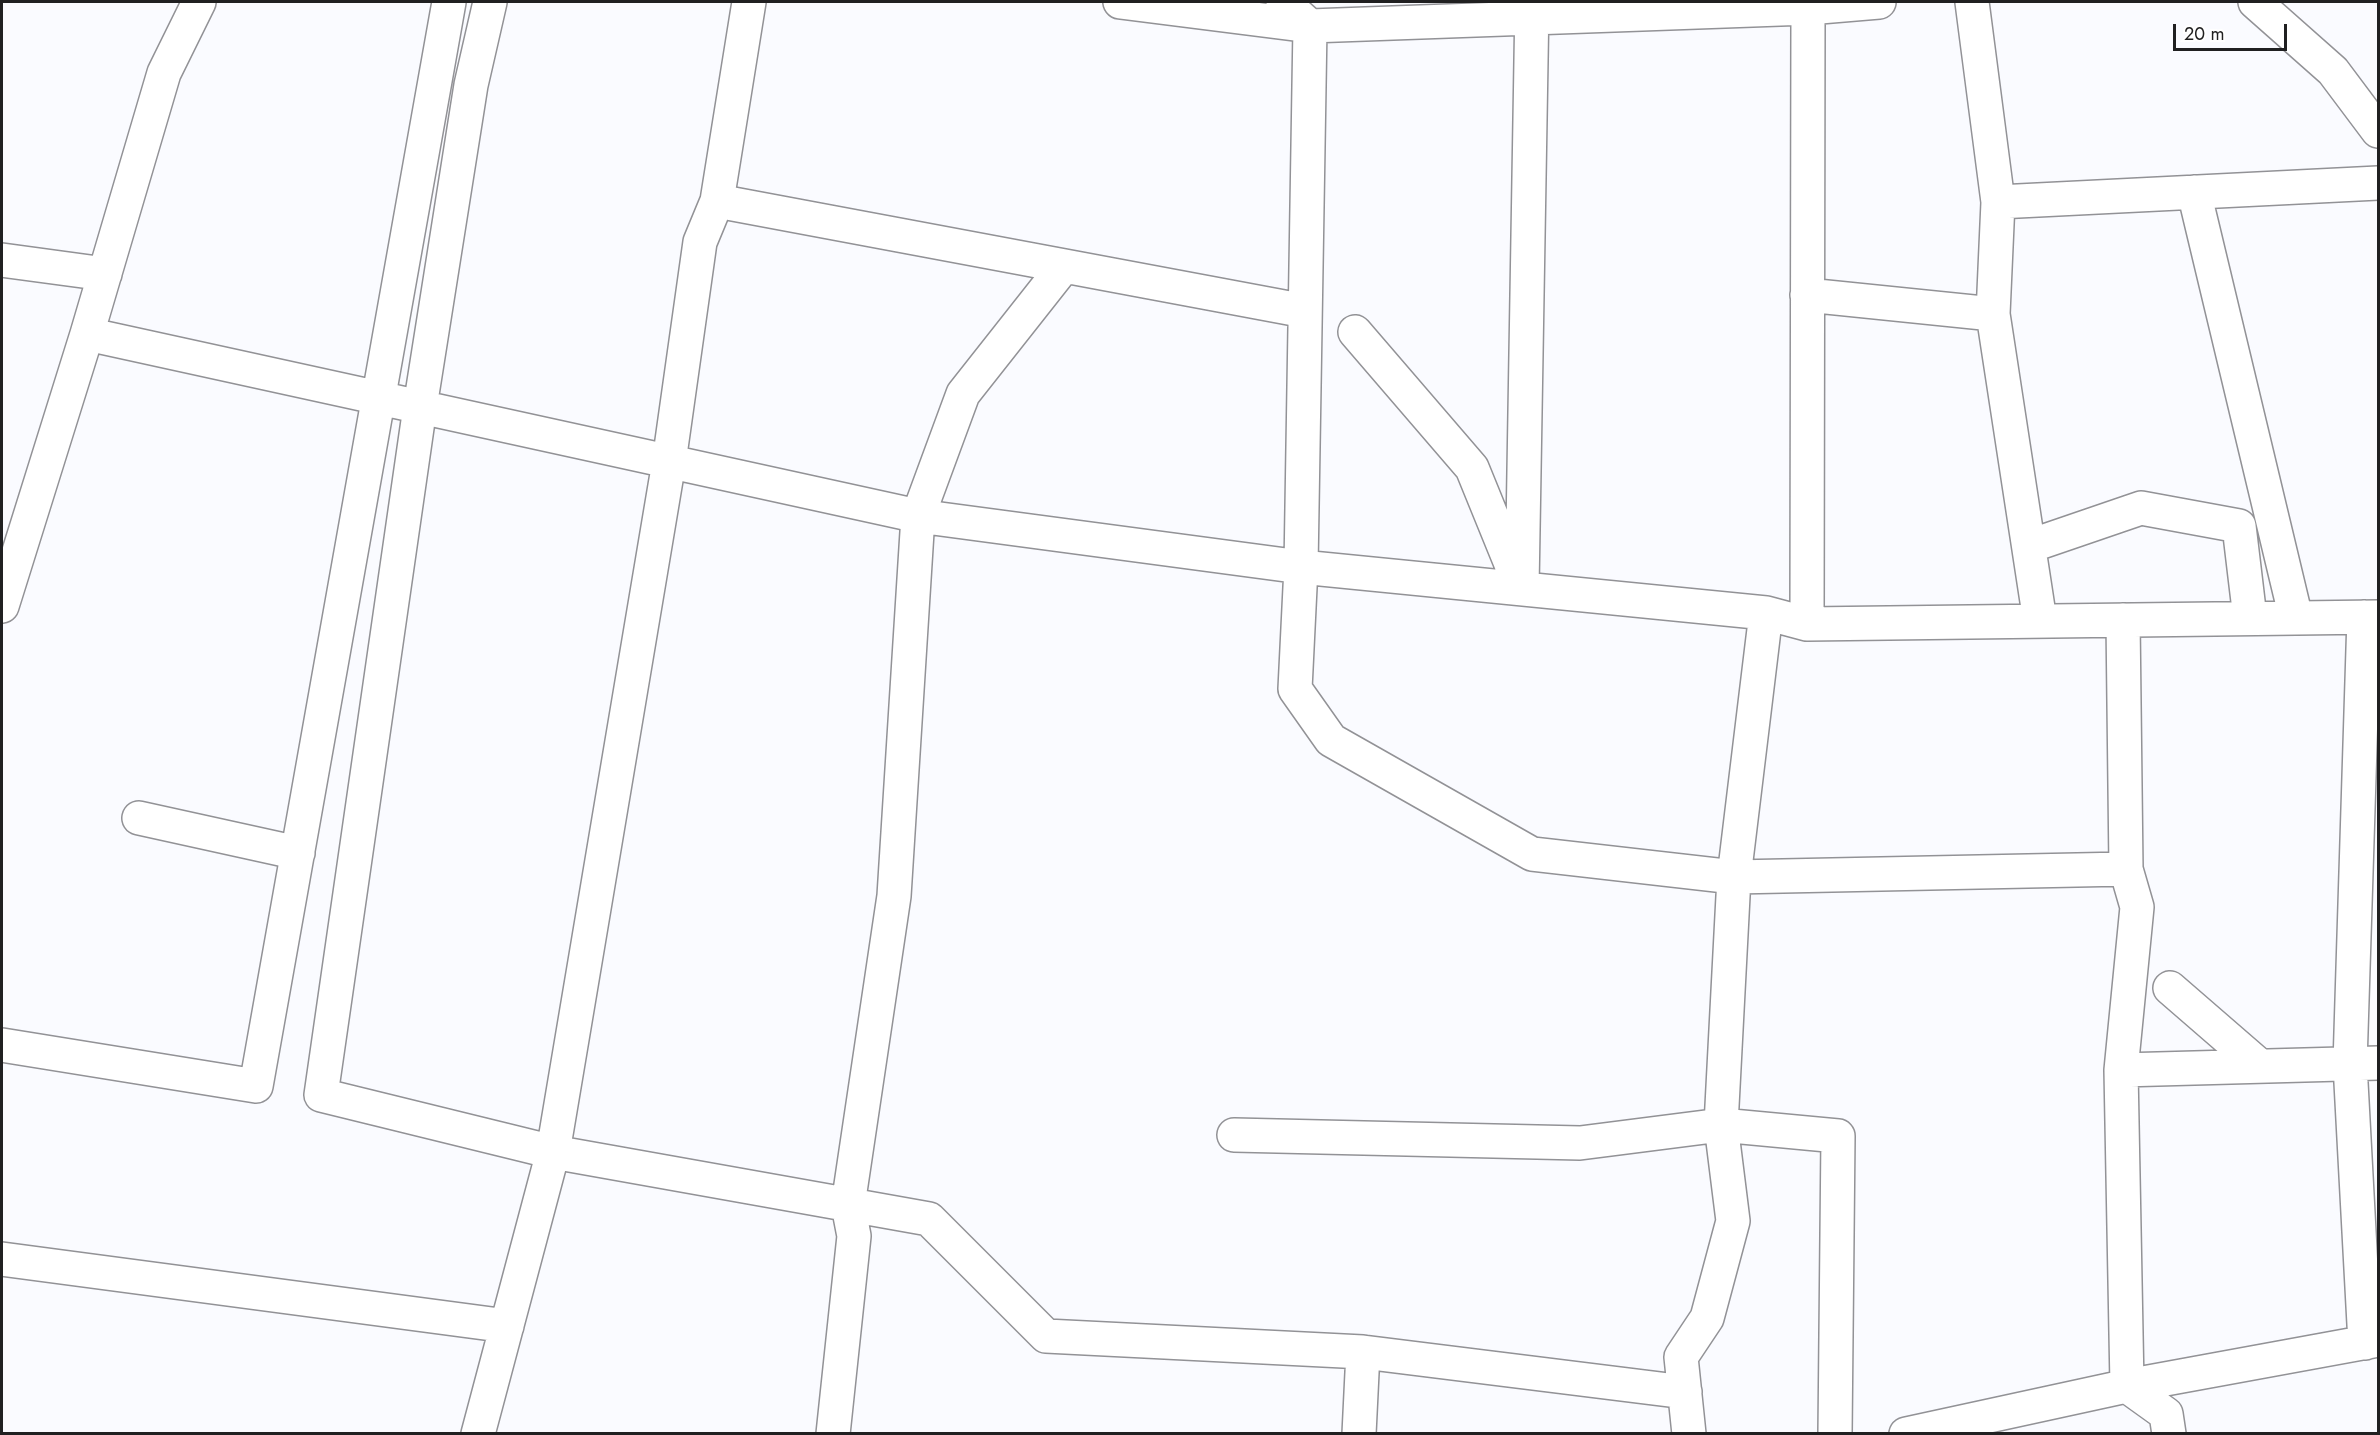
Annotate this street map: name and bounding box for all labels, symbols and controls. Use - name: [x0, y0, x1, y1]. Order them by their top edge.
- scale bar: [2176, 12, 2290, 50]
- text: 20 m: [2184, 21, 2224, 47]

